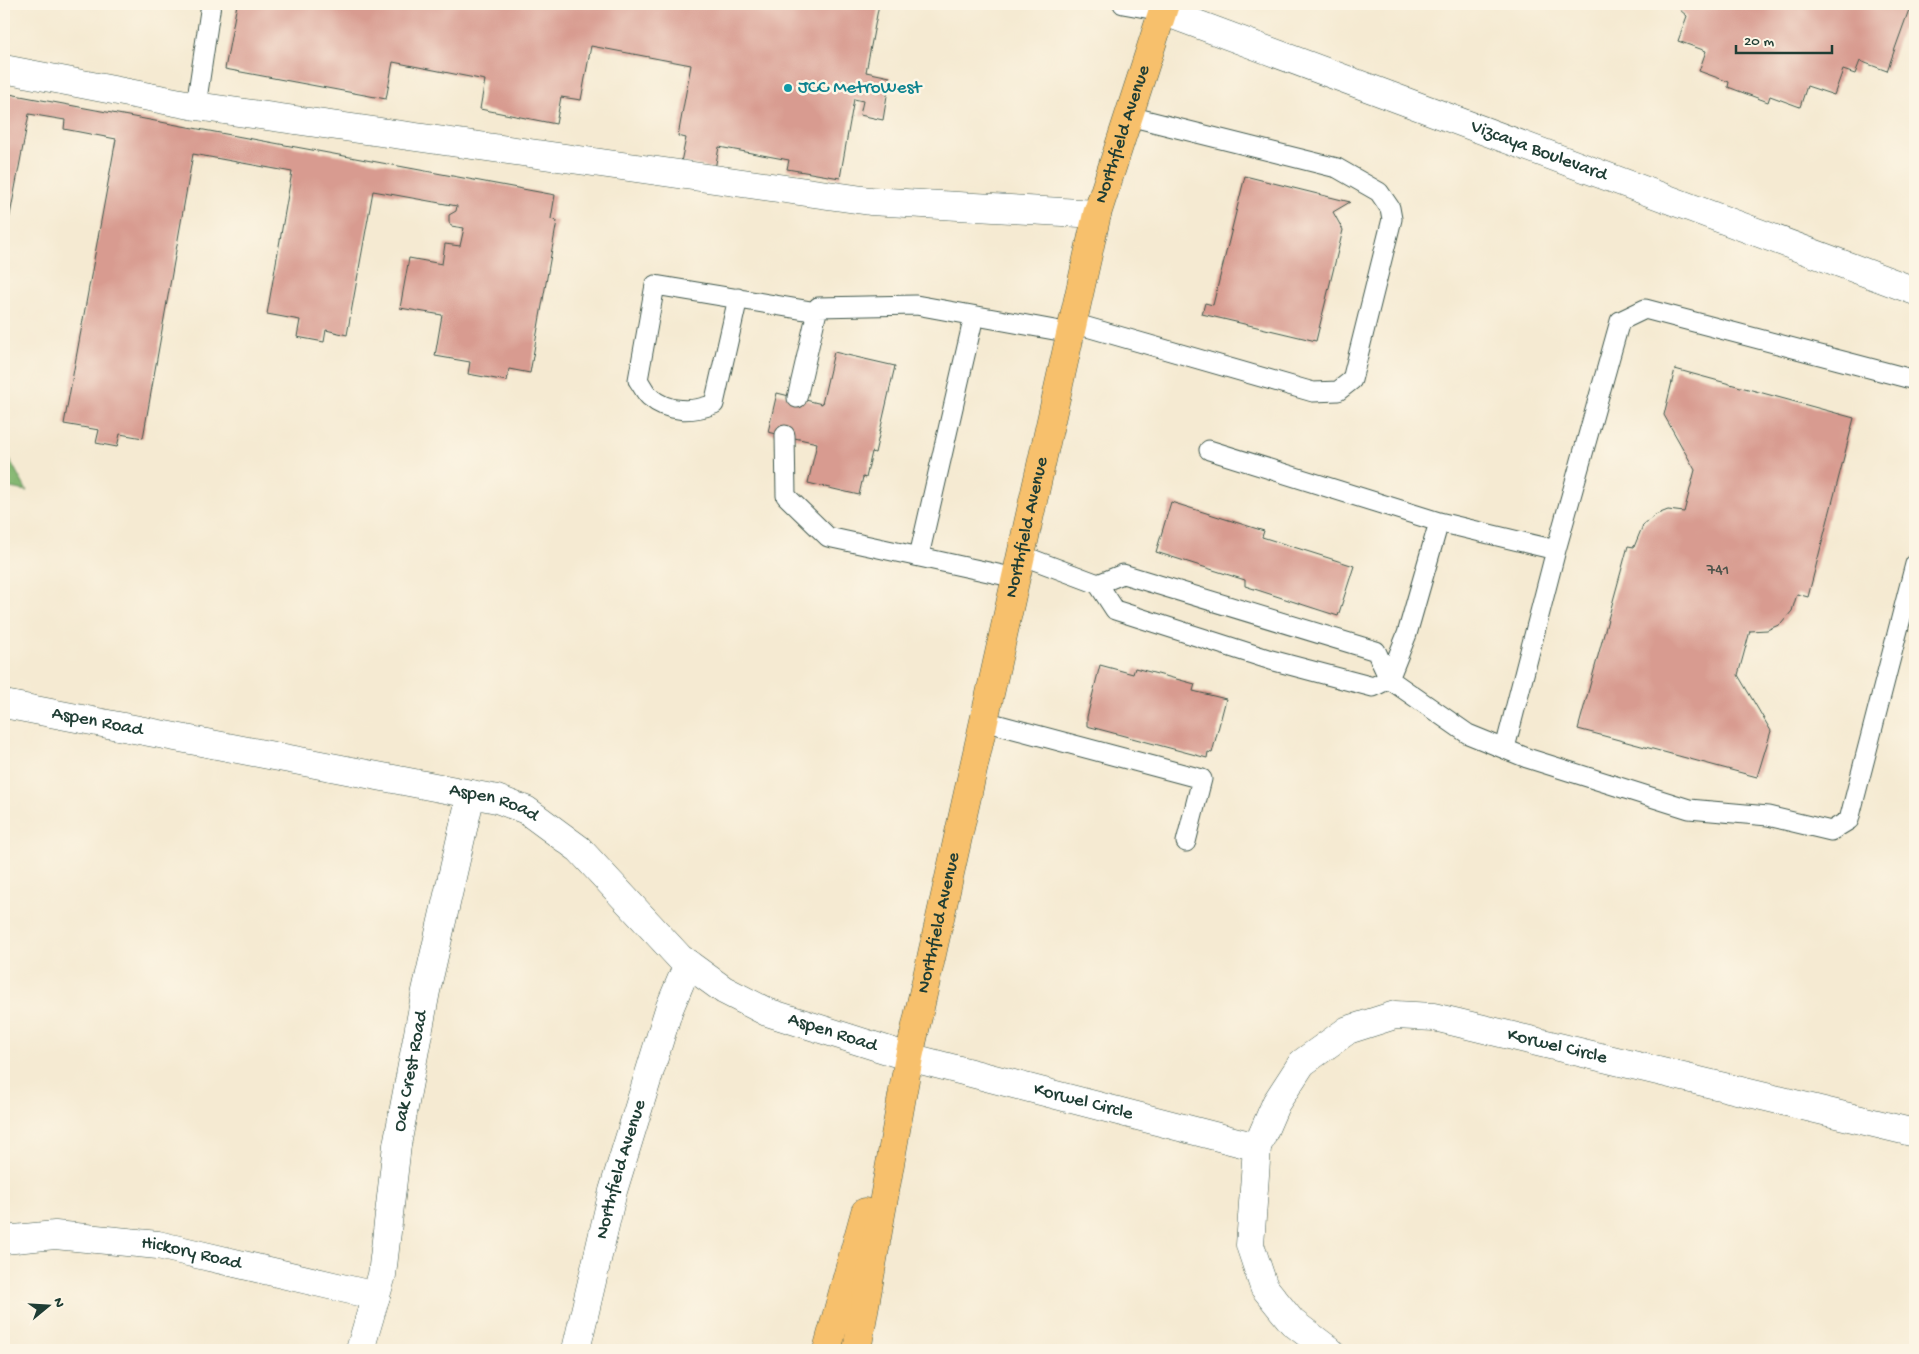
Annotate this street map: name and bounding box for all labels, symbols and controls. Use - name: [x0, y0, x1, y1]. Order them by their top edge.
- scale bar: [1736, 22, 1833, 54]
- text: 20 m: [1744, 33, 1774, 51]
- street label: Northfield Avenue: [1090, 62, 1156, 206]
- place label: JCC MetroWest: [798, 77, 923, 100]
- marker: JCC MetroWest: [782, 82, 794, 94]
- street label: Vizcaya Boulevard: [1466, 115, 1612, 188]
- street label: Northfield Avenue: [1000, 455, 1054, 600]
- house number: 741: [1706, 562, 1729, 581]
- street label: Aspen Road: [50, 702, 147, 742]
- street label: Aspen Road: [447, 779, 545, 828]
- street label: Northfield Avenue: [912, 850, 966, 996]
- street label: Oak Crest Road: [388, 1007, 434, 1134]
- street label: Aspen Road: [785, 1008, 882, 1058]
- street label: Korwel Circle: [1505, 1024, 1610, 1070]
- street label: Korwel Circle: [1031, 1078, 1136, 1126]
- street label: Northfield Avenue: [591, 1097, 652, 1241]
- street label: Hickory Road: [140, 1232, 245, 1276]
- north arrow: [22, 1282, 72, 1332]
- text: N: [48, 1296, 67, 1310]

